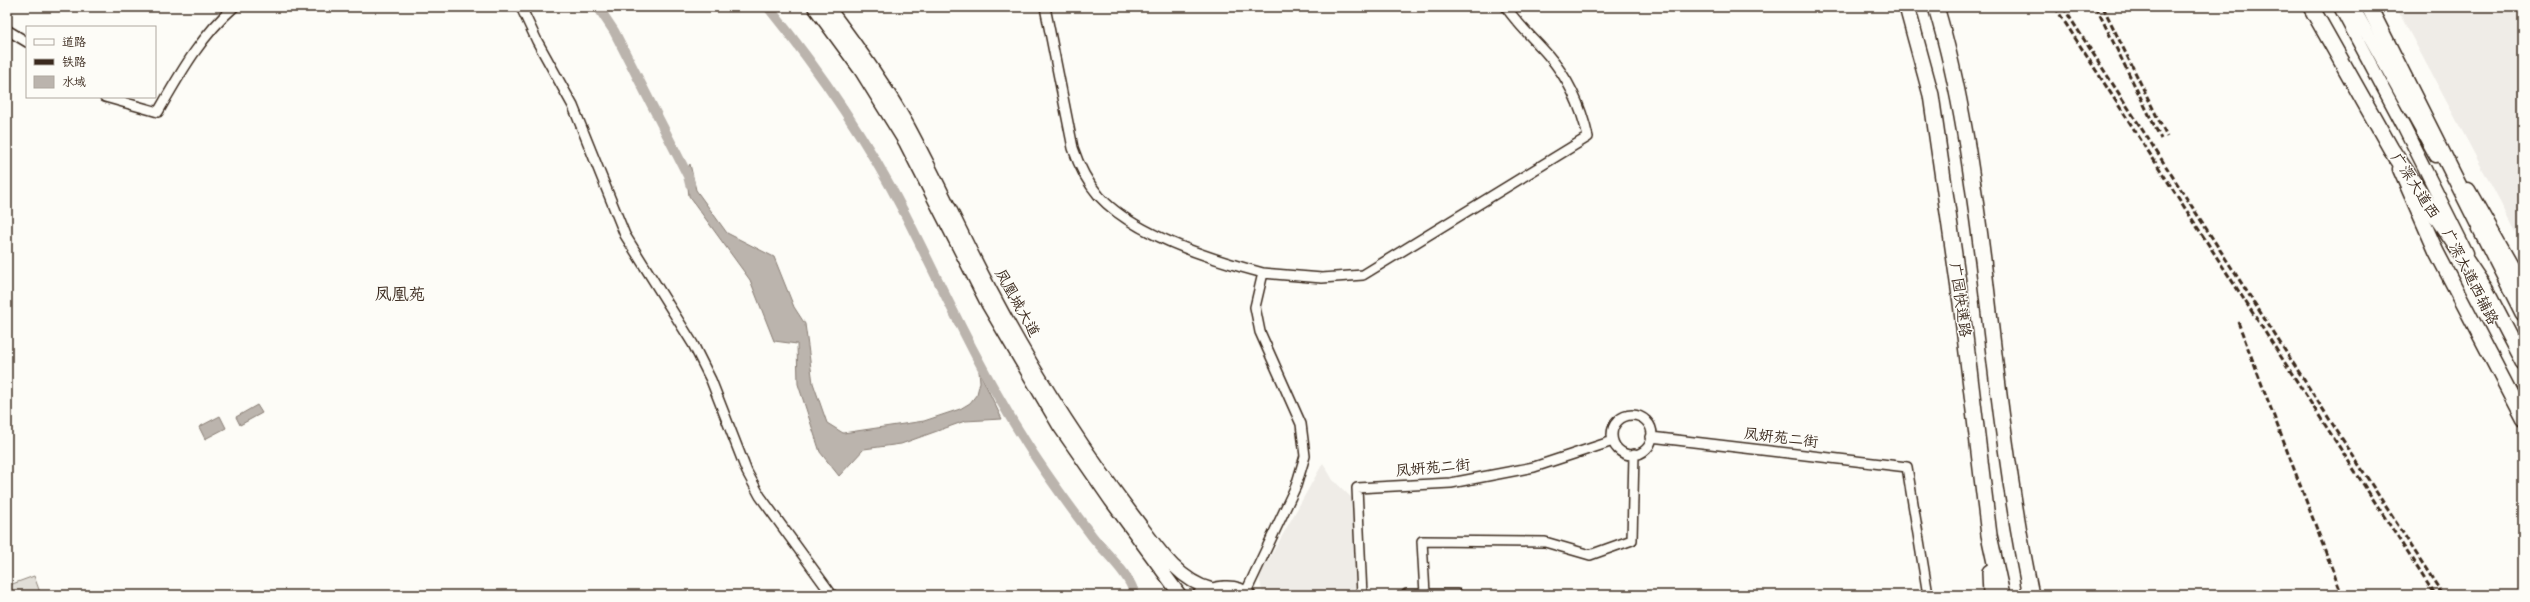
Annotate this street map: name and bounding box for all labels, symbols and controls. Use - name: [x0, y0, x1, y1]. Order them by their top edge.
- legend: [26, 26, 156, 98]
- text: 道路: [62, 34, 86, 51]
- text: 铁路: [62, 54, 86, 71]
- text: 水域: [62, 74, 86, 91]
- street label: 广深大道西: [2386, 149, 2444, 223]
- street label: 广深大道西辅路: [2437, 225, 2503, 329]
- street label: 广园快速路: [1944, 261, 1976, 339]
- street label: 凤凰城大道: [990, 265, 1044, 341]
- district label: 凤凰苑: [375, 283, 426, 307]
- street label: 凤妍苑二街: [1742, 423, 1820, 453]
- street label: 凤妍苑二街: [1395, 454, 1471, 482]

